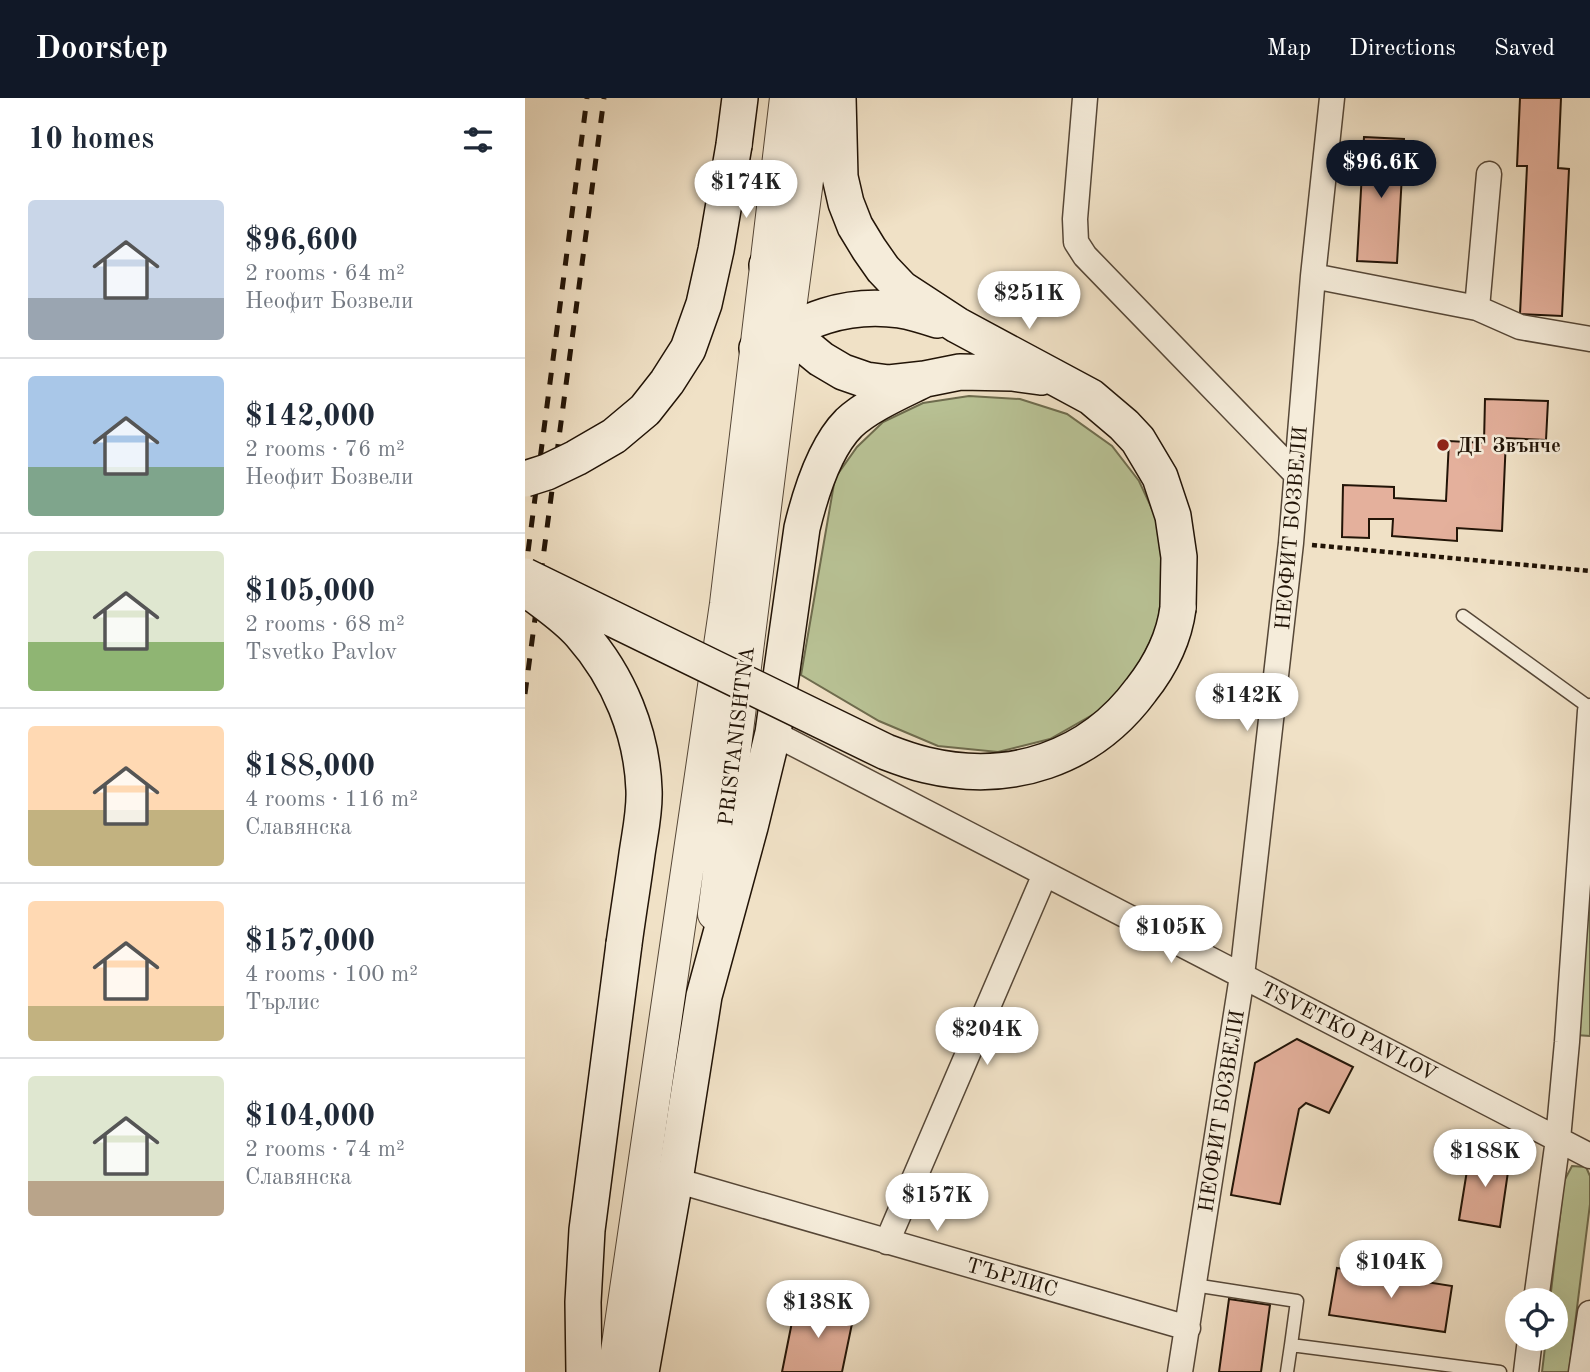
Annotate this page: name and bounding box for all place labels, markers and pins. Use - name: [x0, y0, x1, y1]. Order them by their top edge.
- pin: $96.6K: [1324, 140, 1438, 200]
- pin: $174K: [697, 160, 795, 220]
- pin: $251K: [980, 272, 1078, 331]
- place label: ДГ Звънче: [1457, 436, 1561, 457]
- marker: ДГ Звънче: [1435, 437, 1451, 453]
- pin: $142K: [1198, 674, 1296, 733]
- pin: $105K: [1122, 906, 1220, 965]
- pin: $204K: [938, 1007, 1036, 1067]
- pin: $188K: [1436, 1130, 1534, 1189]
- pin: $157K: [888, 1174, 986, 1233]
- pin: $104K: [1342, 1240, 1440, 1300]
- pin: $138K: [769, 1280, 867, 1340]

